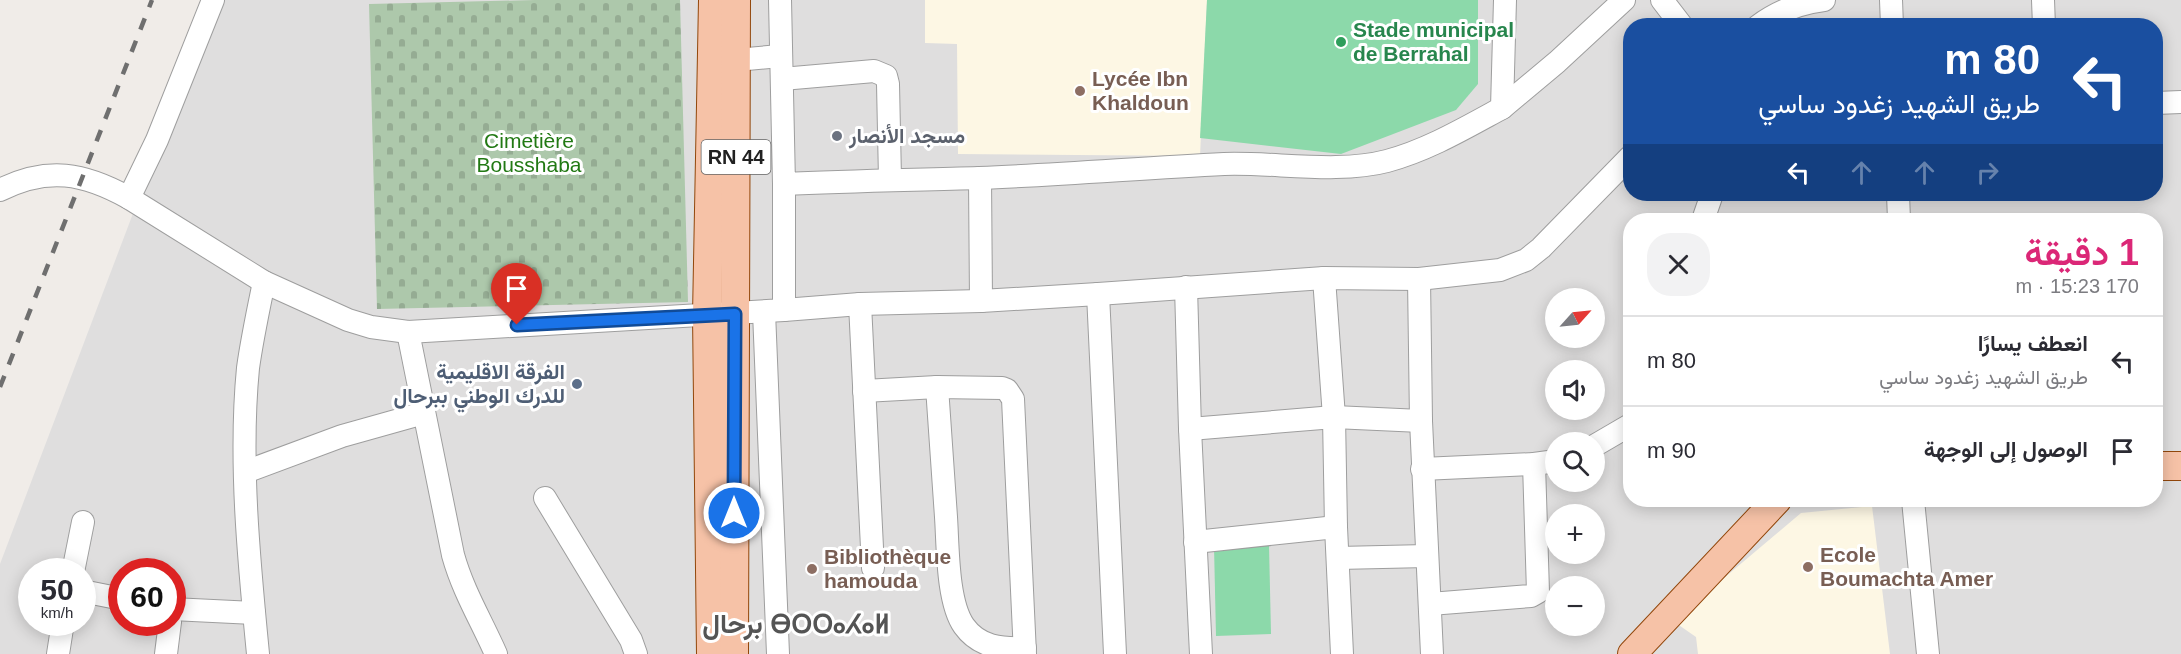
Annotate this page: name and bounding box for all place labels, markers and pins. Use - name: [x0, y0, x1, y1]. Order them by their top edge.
- place label: Stade municipal de Berrahal: [1353, 18, 1514, 65]
- marker: Stade municipal de Berrahal: [1334, 35, 1348, 49]
- place label: Lycée Ibn Khaldoun: [1092, 67, 1189, 114]
- marker: Lycée Ibn Khaldoun: [1073, 84, 1087, 98]
- place label: مسجد الأنصار: [848, 123, 965, 149]
- marker: مسجد الأنصار: [830, 129, 844, 143]
- pin: [491, 263, 542, 325]
- place label: الفرقة الاقليمية للدرك الوطني ببرحال: [393, 360, 565, 413]
- marker: الفرقة الاقليمية للدرك الوطني ببرحال: [570, 377, 584, 391]
- place label: Ecole Boumachta Amer: [1820, 543, 1993, 590]
- place label: Bibliothèque hamouda: [824, 545, 951, 592]
- marker: Ecole Boumachta Amer: [1801, 560, 1815, 574]
- marker: Bibliothèque hamouda: [805, 562, 819, 576]

